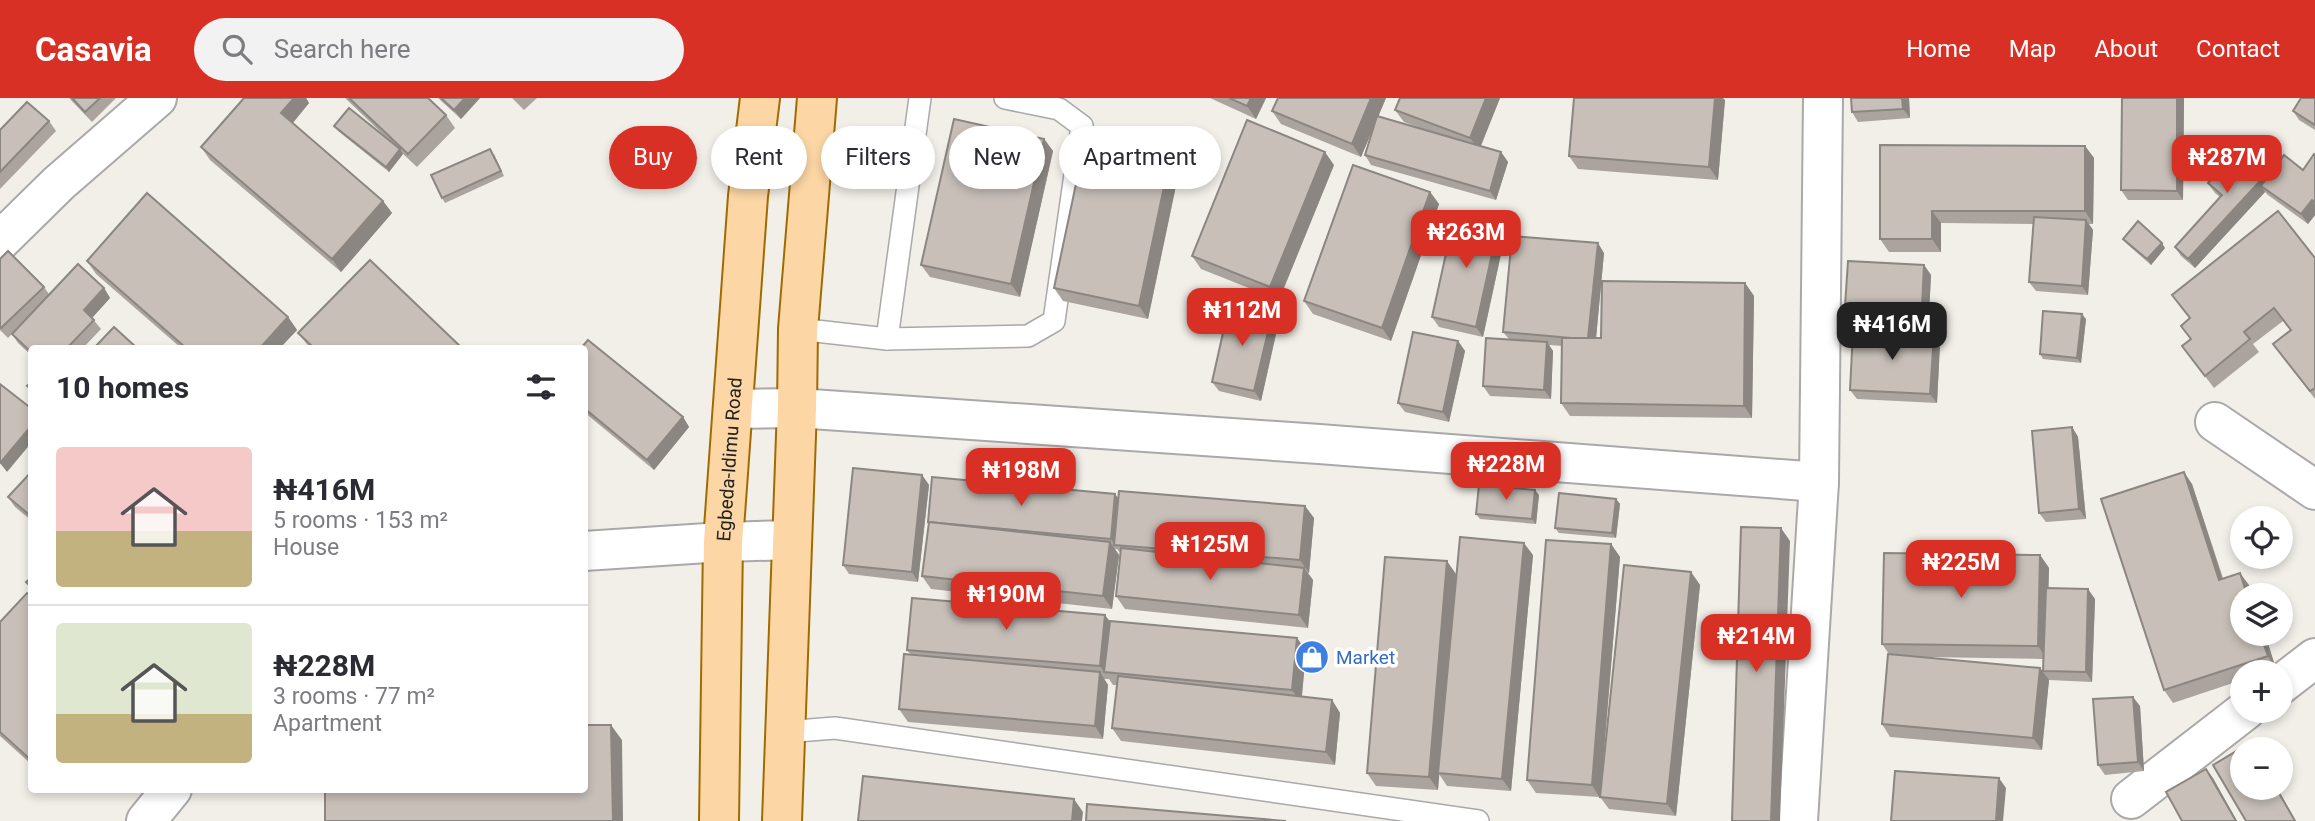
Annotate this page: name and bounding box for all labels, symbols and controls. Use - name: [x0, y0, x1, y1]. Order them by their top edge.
- search box: [194, 18, 684, 81]
- text: Casavia: [35, 30, 152, 69]
- icon: search: [218, 30, 256, 68]
- text: Search here: [274, 34, 411, 64]
- text: Home: [1906, 35, 1971, 63]
- text: Map: [2009, 35, 2056, 63]
- text: About: [2094, 35, 2158, 63]
- text: Contact: [2196, 35, 2280, 63]
- chip: Buy: [609, 126, 697, 189]
- chip: Rent: [711, 126, 807, 189]
- chip: Filters: [821, 126, 935, 189]
- chip: New: [949, 126, 1045, 189]
- chip: Apartment: [1059, 126, 1221, 189]
- pin: ₦287M: [2178, 136, 2276, 195]
- text: ₦287M: [2188, 144, 2266, 171]
- pin: ₦263M: [1417, 211, 1515, 270]
- text: ₦263M: [1427, 219, 1505, 246]
- pin: ₦112M: [1193, 288, 1291, 348]
- text: ₦112M: [1203, 297, 1281, 324]
- pin: ₦416M: [1843, 302, 1941, 362]
- text: ₦416M: [1853, 311, 1931, 338]
- icon: filters: [522, 368, 560, 406]
- text: 10 homes: [56, 370, 189, 405]
- street label: Egbeda-Idimu Road: [712, 376, 747, 542]
- pin: ₦228M: [1457, 442, 1555, 502]
- pin: ₦198M: [972, 448, 1070, 508]
- text: ₦228M: [1467, 451, 1545, 478]
- text: ₦198M: [982, 457, 1060, 484]
- text: ₦416M: [273, 472, 375, 507]
- icon: home: [112, 475, 196, 559]
- map controls: [2230, 506, 2293, 800]
- button: locate: [2230, 506, 2293, 569]
- text: 5 rooms · 153 m²: [273, 507, 448, 534]
- pin: ₦125M: [1161, 522, 1259, 582]
- text: ₦125M: [1171, 531, 1249, 558]
- text: House: [273, 534, 339, 561]
- pin: ₦225M: [1912, 540, 2010, 600]
- text: ₦225M: [1922, 549, 2000, 576]
- pin: ₦190M: [957, 573, 1055, 632]
- text: ₦190M: [967, 581, 1045, 608]
- button: layers: [2230, 583, 2293, 646]
- pin: ₦214M: [1707, 614, 1805, 674]
- text: ₦214M: [1717, 623, 1795, 650]
- shop icon: Market: [1293, 638, 1331, 676]
- place label: Market: [1336, 646, 1395, 669]
- text: ₦228M: [273, 648, 375, 683]
- icon: home: [112, 651, 196, 735]
- button: +: [2230, 660, 2293, 723]
- text: 3 rooms · 77 m²: [273, 683, 435, 710]
- text: Apartment: [273, 710, 382, 737]
- button: −: [2230, 737, 2293, 800]

